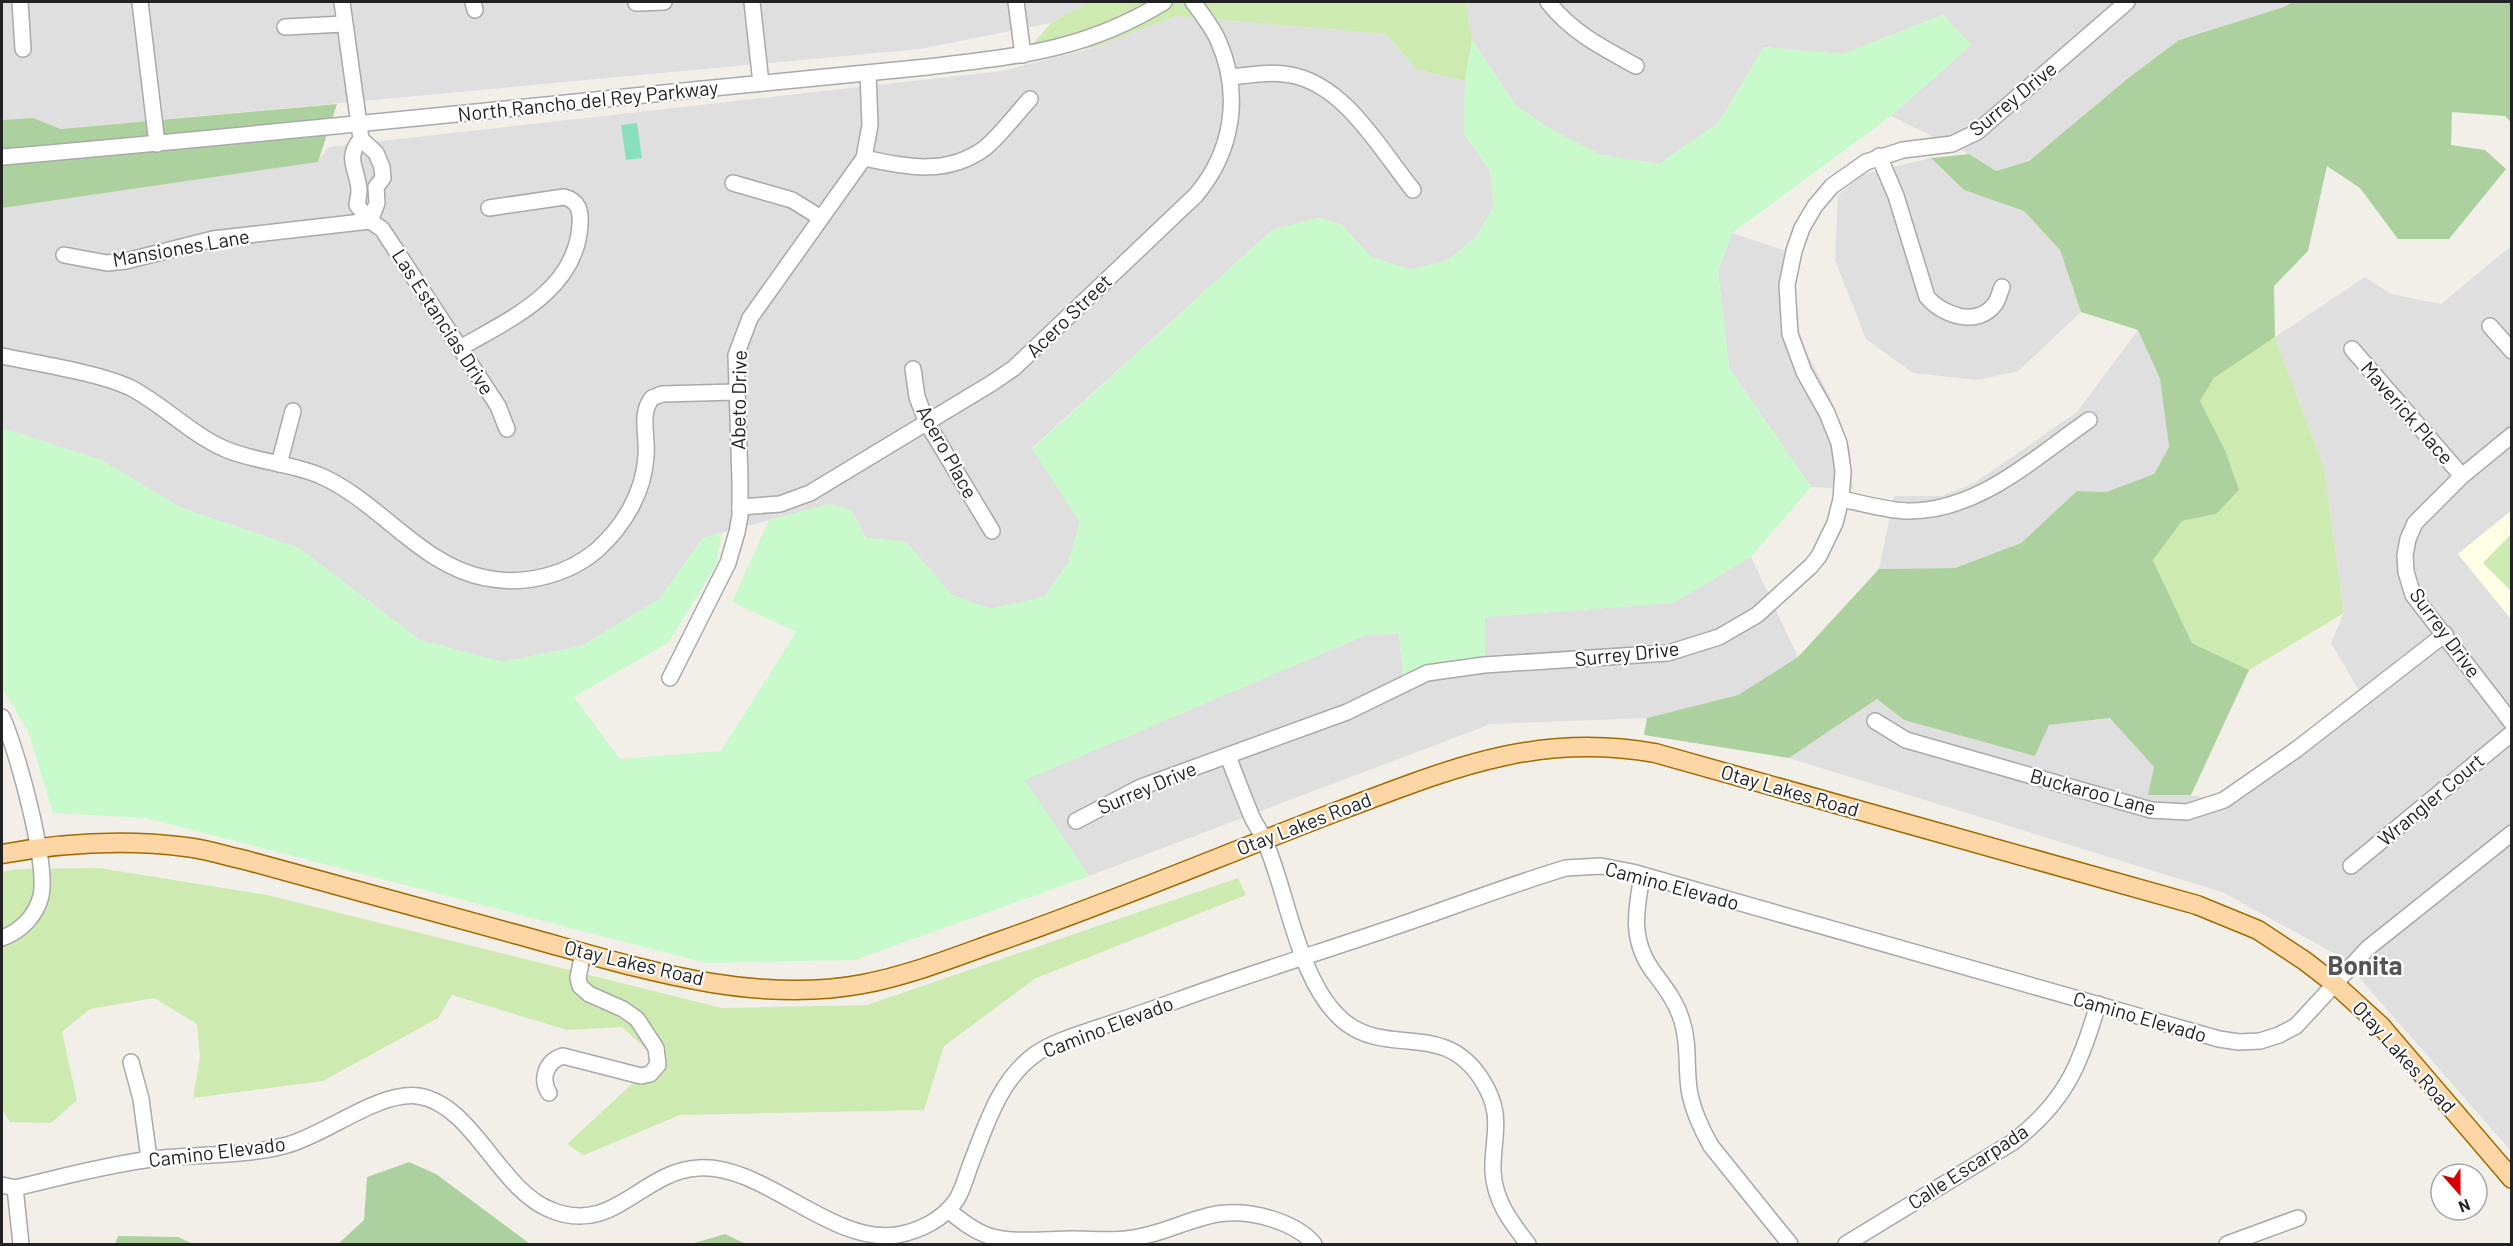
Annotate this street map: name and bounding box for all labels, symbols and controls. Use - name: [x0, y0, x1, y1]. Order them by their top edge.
- street label: Surrey Drive: [1964, 56, 2061, 141]
- street label: North Rancho del Rey Parkway: [456, 74, 719, 126]
- street label: Mansiones Lane: [111, 223, 251, 271]
- street label: Las Estancias Drive: [388, 244, 500, 399]
- street label: Acero Street: [1021, 269, 1116, 362]
- street label: Abeto Drive: [725, 350, 751, 450]
- street label: Maverick Place: [2356, 356, 2459, 469]
- street label: Acero Place: [913, 401, 983, 502]
- street label: Surrey Drive: [2405, 583, 2486, 682]
- street label: Surrey Drive: [1573, 636, 1680, 670]
- street label: Wrangler Court: [2372, 748, 2488, 851]
- street label: Surrey Drive: [1094, 756, 1200, 819]
- street label: Otay Lakes Road: [1718, 759, 1862, 821]
- street label: Buckaroo Lane: [2028, 763, 2159, 819]
- street label: Otay Lakes Road: [1233, 786, 1375, 860]
- street label: Camino Elevado: [1603, 856, 1742, 914]
- street label: Otay Lakes Road: [562, 934, 706, 990]
- district label: Bonita: [2327, 949, 2403, 980]
- street label: Camino Elevado: [2071, 986, 2210, 1047]
- street label: Camino Elevado: [1039, 990, 1176, 1062]
- street label: Otay Lakes Road: [2348, 995, 2461, 1117]
- street label: Calle Escarpada: [1903, 1118, 2032, 1214]
- street label: Camino Elevado: [147, 1131, 287, 1171]
- north arrow: [2429, 1162, 2489, 1222]
- text: N: [2456, 1196, 2473, 1217]

